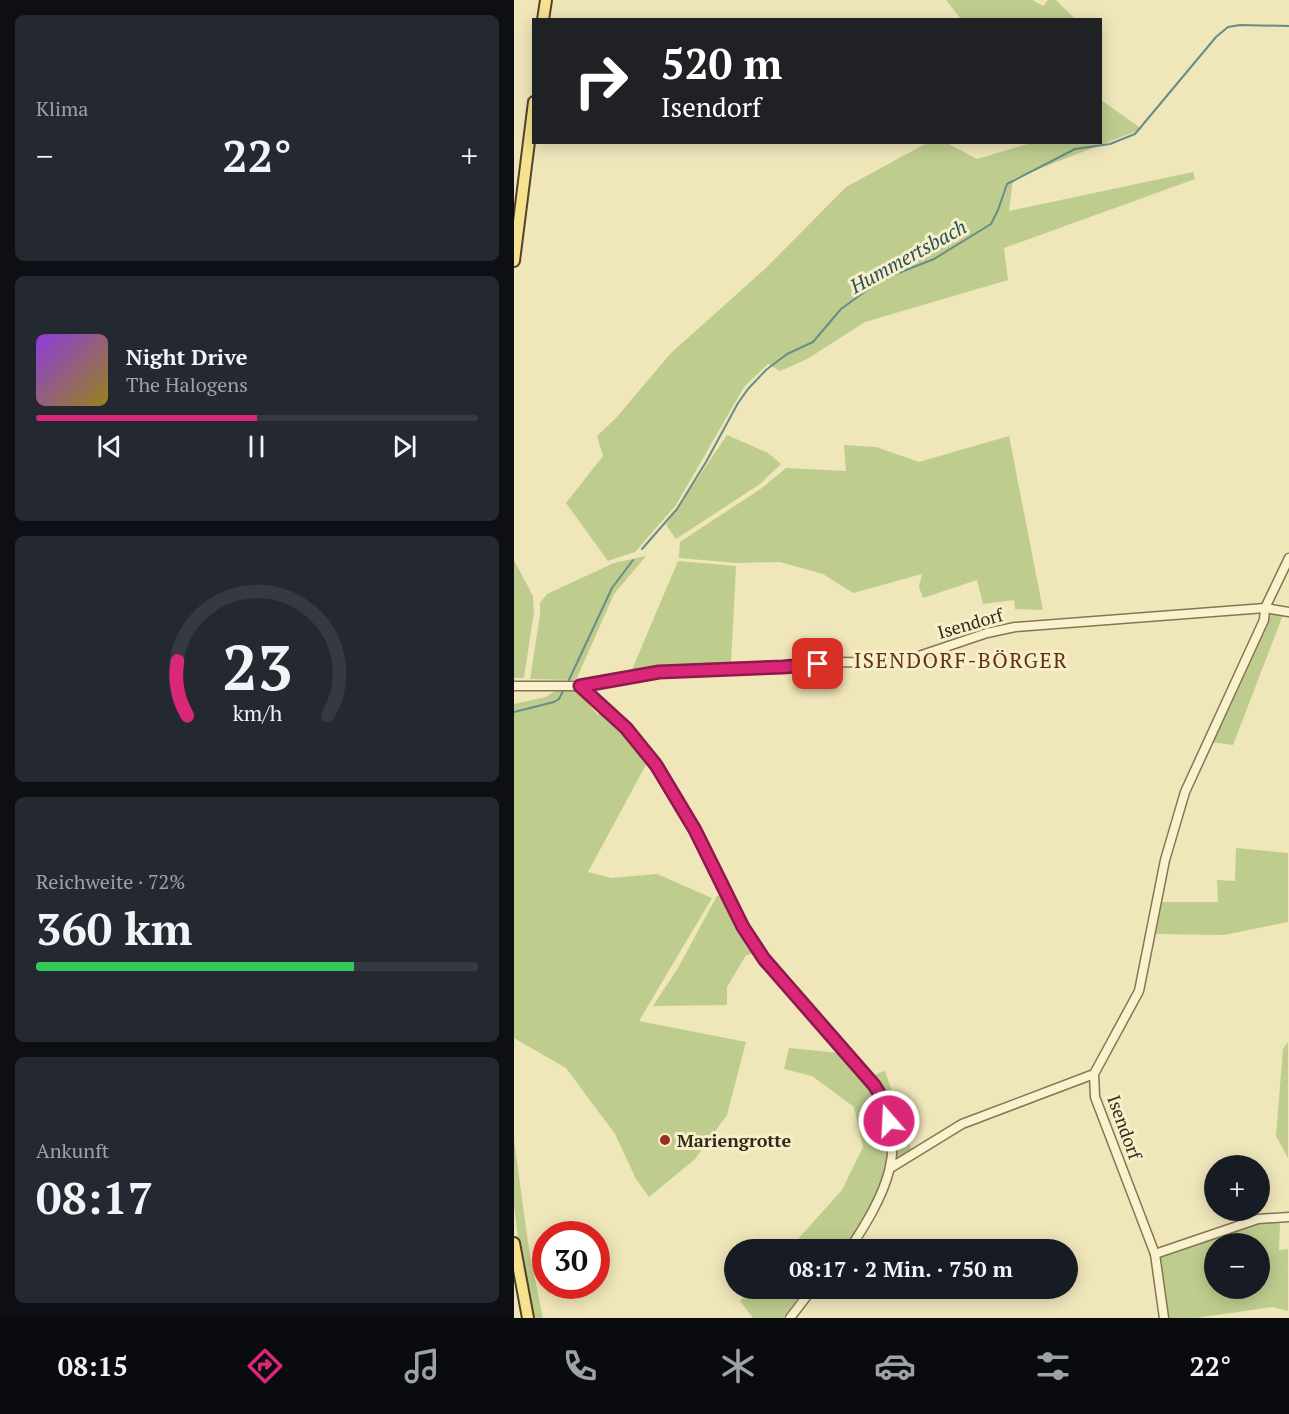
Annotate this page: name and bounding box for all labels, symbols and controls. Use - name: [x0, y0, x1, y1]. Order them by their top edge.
- text: 520 m: [661, 35, 782, 91]
- icon: right: [562, 42, 640, 120]
- text: Isendorf: [661, 89, 761, 125]
- text: Klima: [36, 95, 88, 122]
- text: 22°: [222, 125, 292, 185]
- text: −: [36, 134, 54, 177]
- text: +: [460, 134, 478, 177]
- water label: Hummertsbach: [844, 213, 971, 300]
- text: Night Drive: [126, 342, 248, 371]
- text: The Halogens: [126, 371, 248, 398]
- icon: previous: [93, 430, 126, 463]
- icon: pause: [240, 430, 273, 463]
- icon: next: [388, 430, 421, 463]
- street label: Isendorf: [935, 602, 1007, 644]
- text: 23: [222, 625, 292, 708]
- pin: [792, 638, 843, 689]
- district label: ISENDORF-BÖRGER: [854, 646, 1068, 674]
- icon: arrive: [801, 647, 834, 680]
- text: km/h: [232, 699, 282, 727]
- text: Reichweite · 72%: [36, 868, 185, 895]
- text: 360 km: [36, 898, 192, 958]
- position arrow: [857, 1089, 921, 1153]
- street label: Isendorf: [1102, 1091, 1148, 1164]
- place label: Mariengrotte: [677, 1128, 791, 1152]
- marker: Mariengrotte: [658, 1133, 672, 1147]
- text: Ankunft: [36, 1137, 109, 1164]
- map controls: [1204, 1155, 1270, 1299]
- button: +: [1204, 1155, 1270, 1221]
- text: 08:17: [36, 1167, 153, 1227]
- speed limit sign: 30: [532, 1221, 610, 1299]
- button: −: [1204, 1233, 1270, 1299]
- text: 08:17 · 2 Min. · 750 m: [789, 1254, 1013, 1283]
- icon: directions: [244, 1345, 286, 1387]
- icon: music: [401, 1345, 443, 1387]
- icon: phone: [559, 1345, 601, 1387]
- icon: climate: [717, 1345, 759, 1387]
- icon: car: [874, 1345, 916, 1387]
- icon: filters: [1032, 1345, 1074, 1387]
- text: 08:15: [58, 1348, 128, 1384]
- text: 22°: [1189, 1348, 1231, 1384]

